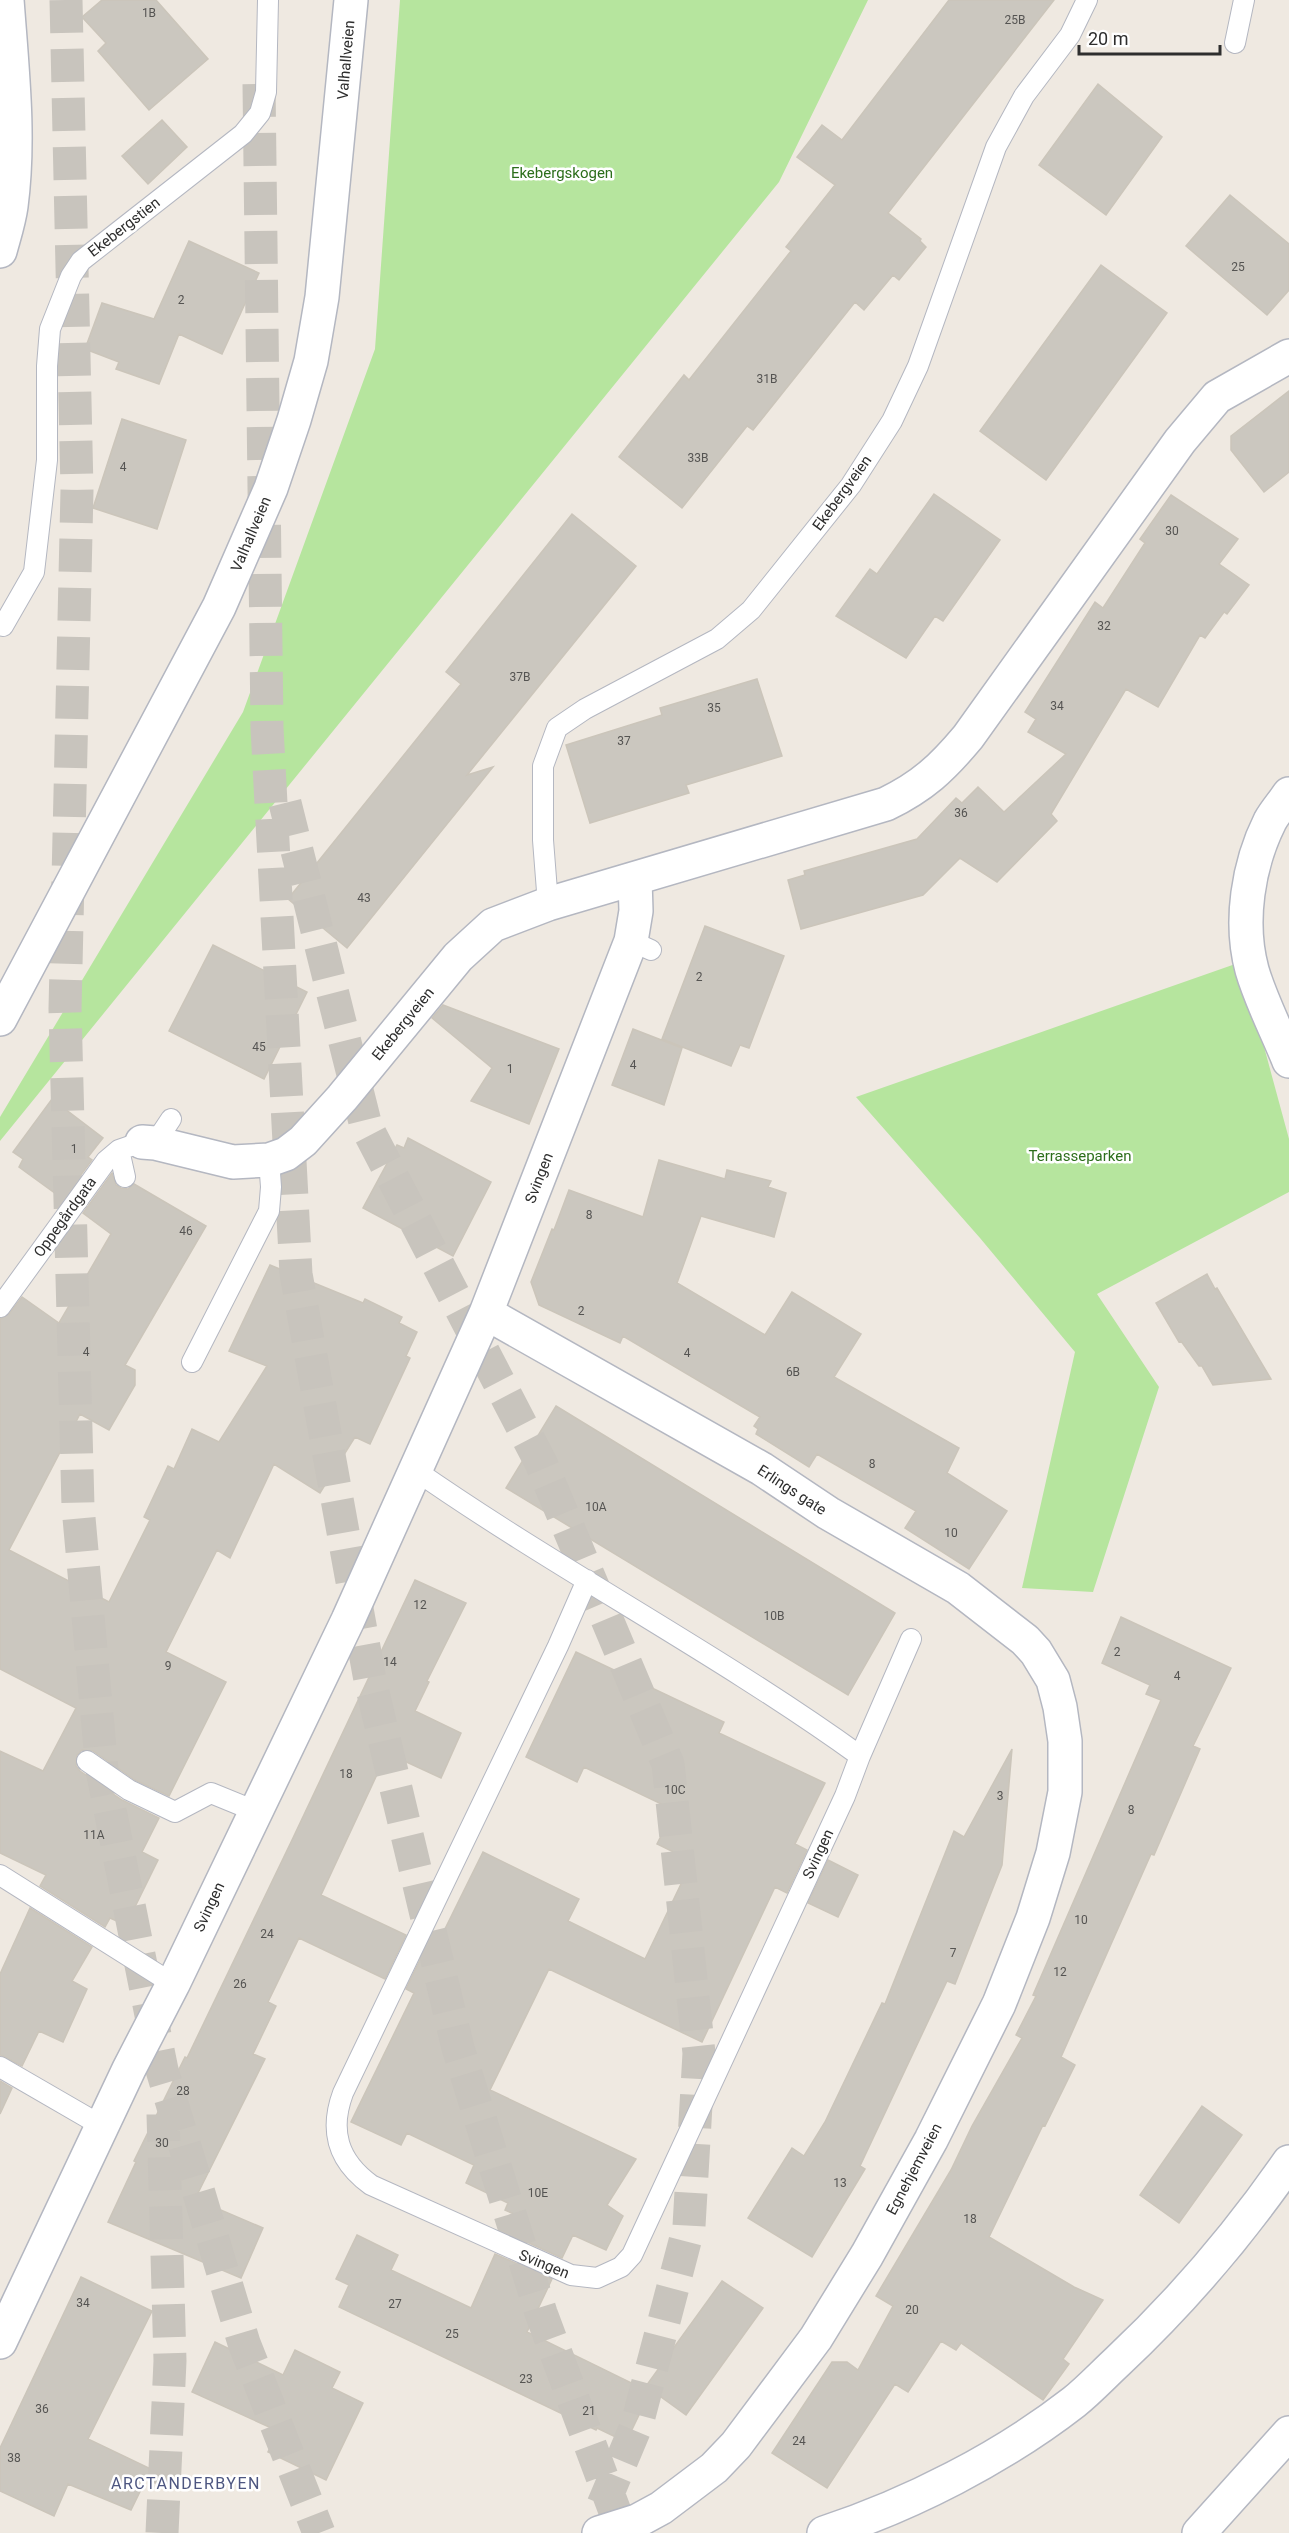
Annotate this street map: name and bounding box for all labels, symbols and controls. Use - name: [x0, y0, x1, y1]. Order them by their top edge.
- house number: 1B: [142, 6, 156, 20]
- house number: 25B: [1005, 13, 1025, 27]
- scale bar: [1079, 18, 1220, 56]
- street label: Valhallveien: [334, 19, 358, 101]
- text: 20 m: [1088, 28, 1128, 49]
- park label: Ekebergskogen: [511, 164, 613, 182]
- street label: Ekebergstien: [84, 193, 164, 261]
- house number: 25: [1231, 260, 1245, 274]
- house number: 2: [178, 293, 185, 307]
- house number: 31B: [757, 372, 777, 386]
- house number: 33B: [688, 451, 708, 465]
- street label: Ekebergveien: [809, 452, 875, 534]
- house number: 4: [120, 460, 127, 474]
- street label: Valhallveien: [227, 494, 275, 574]
- house number: 30: [1165, 524, 1179, 538]
- house number: 32: [1097, 619, 1111, 633]
- house number: 37B: [510, 670, 530, 684]
- house number: 34: [1050, 699, 1064, 713]
- house number: 35: [707, 701, 721, 715]
- house number: 37: [617, 734, 631, 748]
- house number: 36: [954, 806, 968, 820]
- house number: 43: [357, 891, 371, 905]
- house number: 2: [696, 970, 703, 984]
- street label: Ekebergveien: [368, 984, 438, 1064]
- house number: 45: [252, 1040, 266, 1054]
- house number: 4: [630, 1058, 637, 1072]
- house number: 1: [507, 1062, 513, 1076]
- house number: 1: [71, 1142, 77, 1156]
- park label: Terrasseparken: [1028, 1147, 1132, 1165]
- street label: Svingen: [521, 1150, 557, 1206]
- street label: Oppegårdgata: [30, 1173, 100, 1261]
- house number: 8: [586, 1208, 593, 1222]
- house number: 46: [179, 1224, 193, 1238]
- house number: 2: [578, 1304, 585, 1318]
- house number: 4: [83, 1345, 90, 1359]
- house number: 4: [684, 1346, 691, 1360]
- house number: 6B: [786, 1365, 800, 1379]
- house number: 8: [869, 1457, 876, 1471]
- street label: Erlings gate: [754, 1461, 830, 1519]
- house number: 10A: [585, 1500, 607, 1514]
- house number: 10: [944, 1526, 958, 1540]
- house number: 12: [413, 1598, 427, 1612]
- house number: 10B: [764, 1609, 784, 1623]
- house number: 2: [1114, 1645, 1121, 1659]
- house number: 14: [383, 1655, 397, 1669]
- house number: 9: [165, 1659, 171, 1673]
- house number: 4: [1174, 1669, 1181, 1683]
- house number: 18: [339, 1767, 353, 1781]
- house number: 10C: [664, 1783, 686, 1797]
- house number: 3: [997, 1789, 1003, 1803]
- house number: 8: [1128, 1803, 1135, 1817]
- street label: Svingen: [799, 1826, 837, 1882]
- house number: 11A: [83, 1828, 105, 1842]
- street label: Svingen: [190, 1879, 228, 1935]
- house number: 10: [1074, 1913, 1088, 1927]
- house number: 24: [260, 1927, 274, 1941]
- house number: 7: [950, 1946, 957, 1960]
- house number: 12: [1053, 1965, 1067, 1979]
- house number: 26: [233, 1977, 247, 1991]
- house number: 28: [176, 2084, 190, 2098]
- street label: Egnehjemveien: [882, 2120, 946, 2218]
- house number: 30: [155, 2136, 169, 2150]
- house number: 13: [833, 2176, 847, 2190]
- house number: 10E: [528, 2186, 548, 2200]
- house number: 18: [963, 2212, 977, 2226]
- street label: Svingen: [516, 2246, 572, 2282]
- house number: 34: [76, 2296, 90, 2310]
- house number: 27: [388, 2297, 402, 2311]
- house number: 20: [905, 2303, 919, 2317]
- house number: 25: [445, 2327, 459, 2341]
- house number: 23: [519, 2372, 533, 2386]
- house number: 36: [35, 2402, 49, 2416]
- house number: 21: [582, 2404, 596, 2418]
- house number: 24: [792, 2434, 806, 2448]
- house number: 38: [7, 2451, 21, 2465]
- district label: ARCTANDERBYEN: [111, 2474, 261, 2493]

